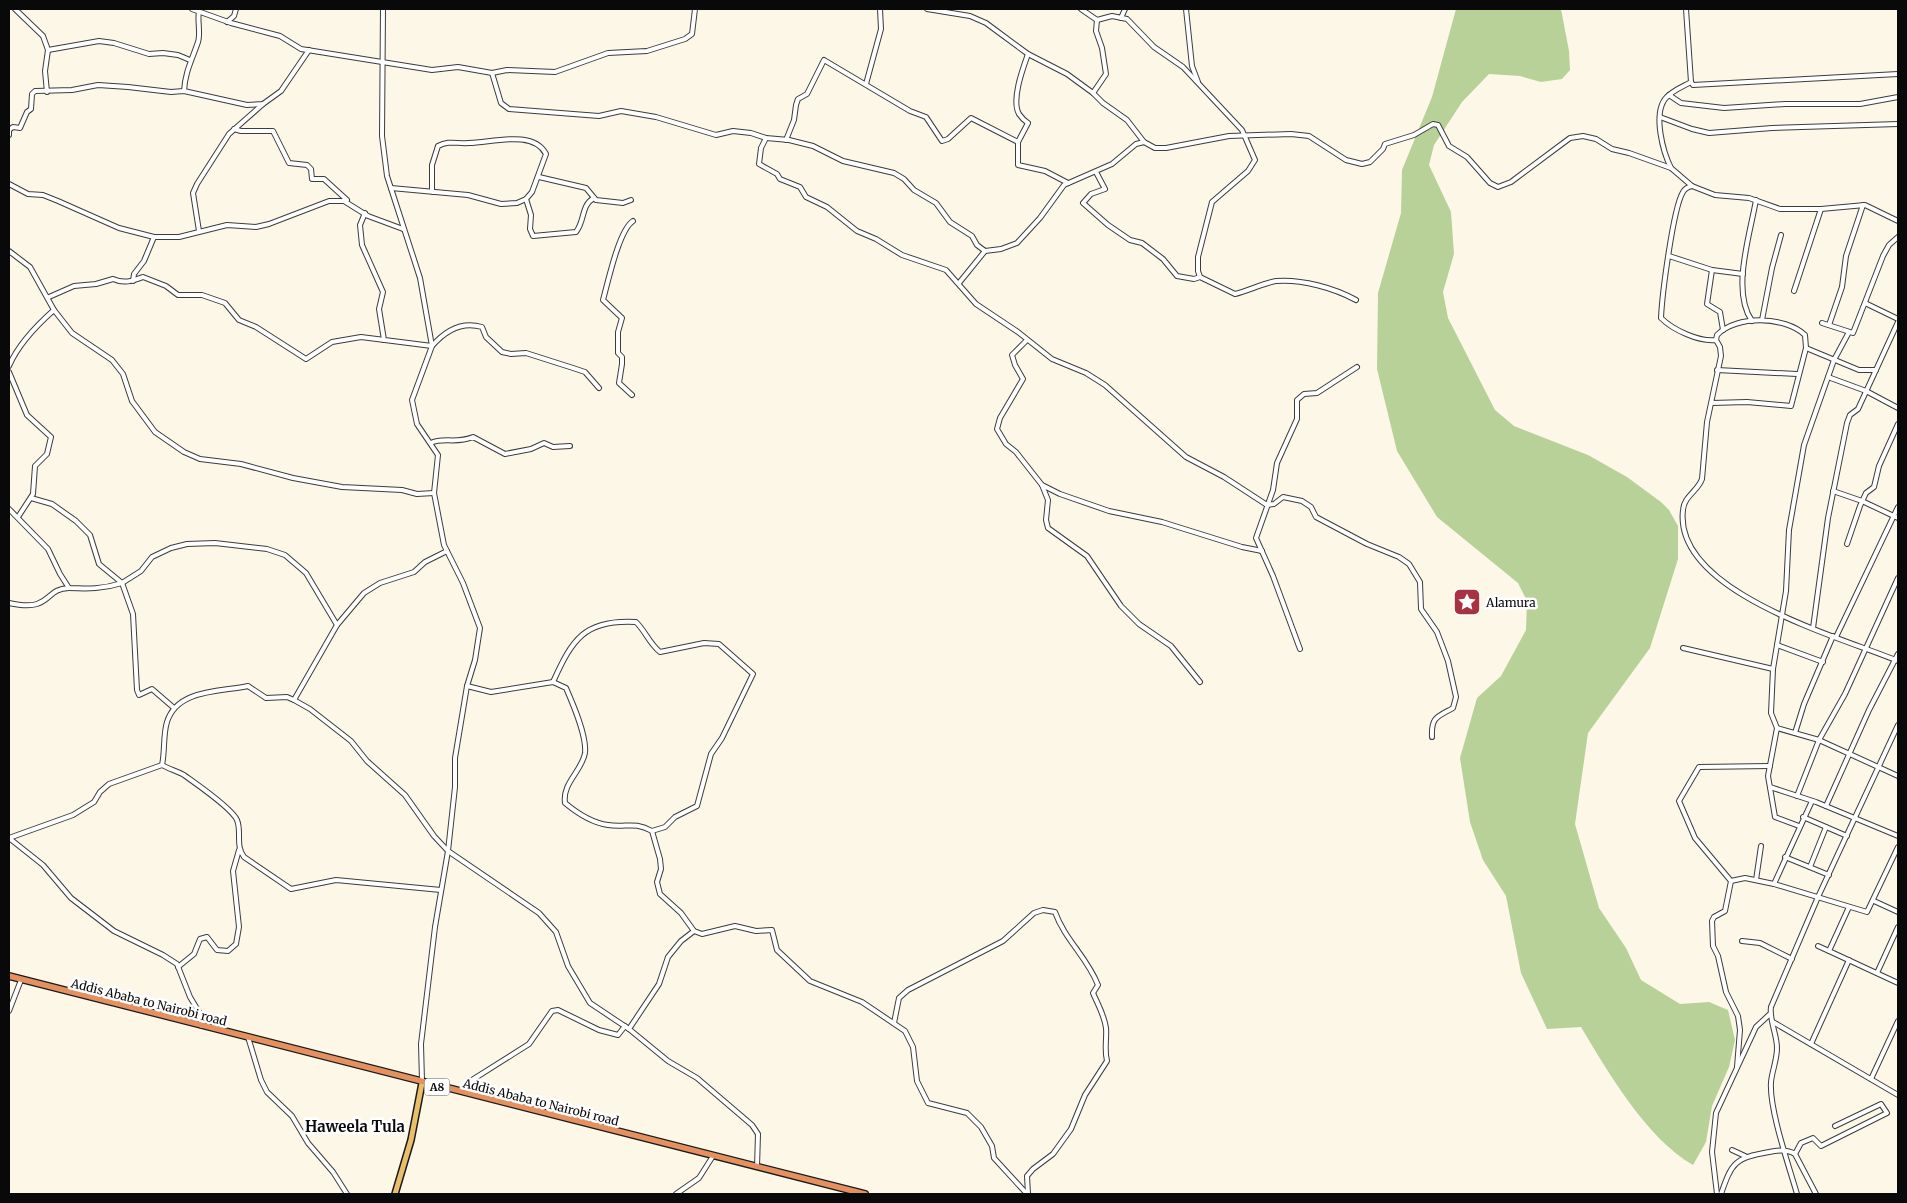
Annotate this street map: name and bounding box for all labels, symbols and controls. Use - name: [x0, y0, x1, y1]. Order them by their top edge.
- place icon: Alamura: [1452, 587, 1482, 617]
- place label: Alamura: [1485, 595, 1536, 610]
- street label: Addis Ababa to Nairobi road: [69, 975, 228, 1029]
- street label: Addis Ababa to Nairobi road: [461, 1075, 620, 1129]
- road number: A8: [424, 1078, 450, 1096]
- district label: Haweela Tula: [305, 1117, 406, 1136]

